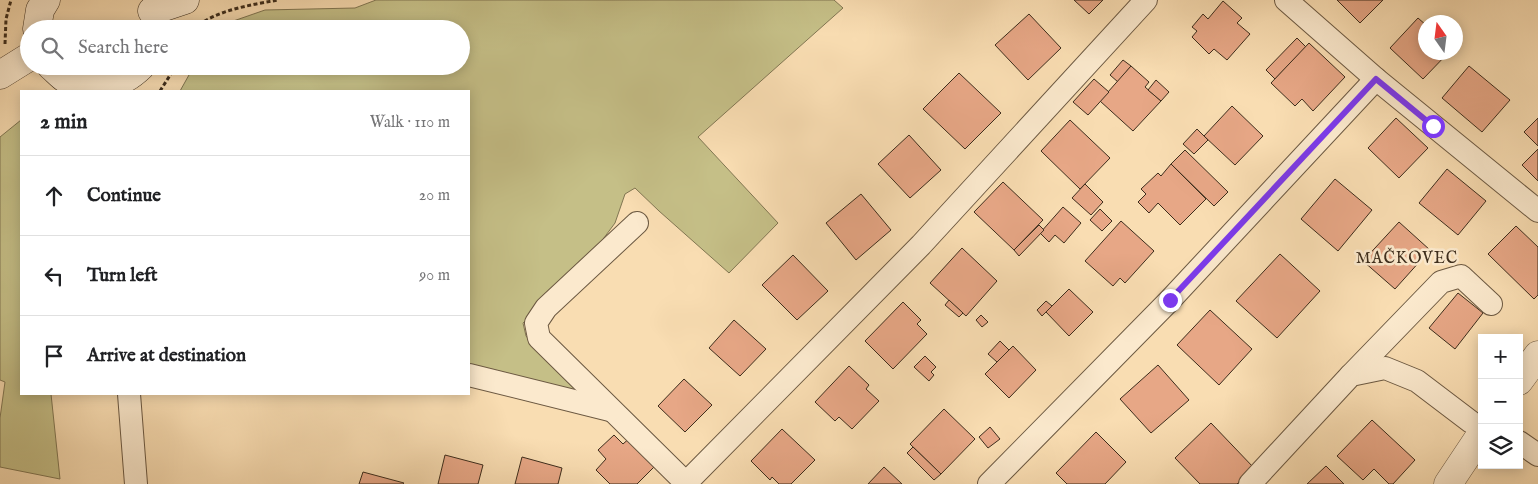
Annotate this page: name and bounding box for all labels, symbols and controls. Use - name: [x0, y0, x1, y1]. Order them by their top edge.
- north arrow: [1418, 15, 1463, 60]
- search box: [20, 20, 470, 75]
- icon: search: [38, 34, 66, 62]
- text: Search here: [78, 36, 169, 60]
- text: 2 min: [40, 109, 87, 136]
- text: Walk · 110 m: [370, 113, 450, 133]
- route start: [1422, 115, 1445, 138]
- icon: ahead: [40, 182, 68, 210]
- text: Continue: [87, 184, 161, 208]
- text: 20 m: [419, 186, 450, 206]
- district label: MAČKOVEC: [1356, 247, 1458, 269]
- icon: left: [40, 262, 68, 290]
- text: Turn left: [87, 264, 158, 288]
- text: 90 m: [419, 266, 450, 286]
- route end: [1159, 289, 1182, 312]
- map controls: [1478, 334, 1523, 469]
- button: +: [1478, 334, 1523, 379]
- icon: arrive: [40, 342, 68, 370]
- text: Arrive at destination: [87, 344, 246, 368]
- button: −: [1478, 379, 1523, 424]
- button: layers: [1478, 424, 1523, 469]

